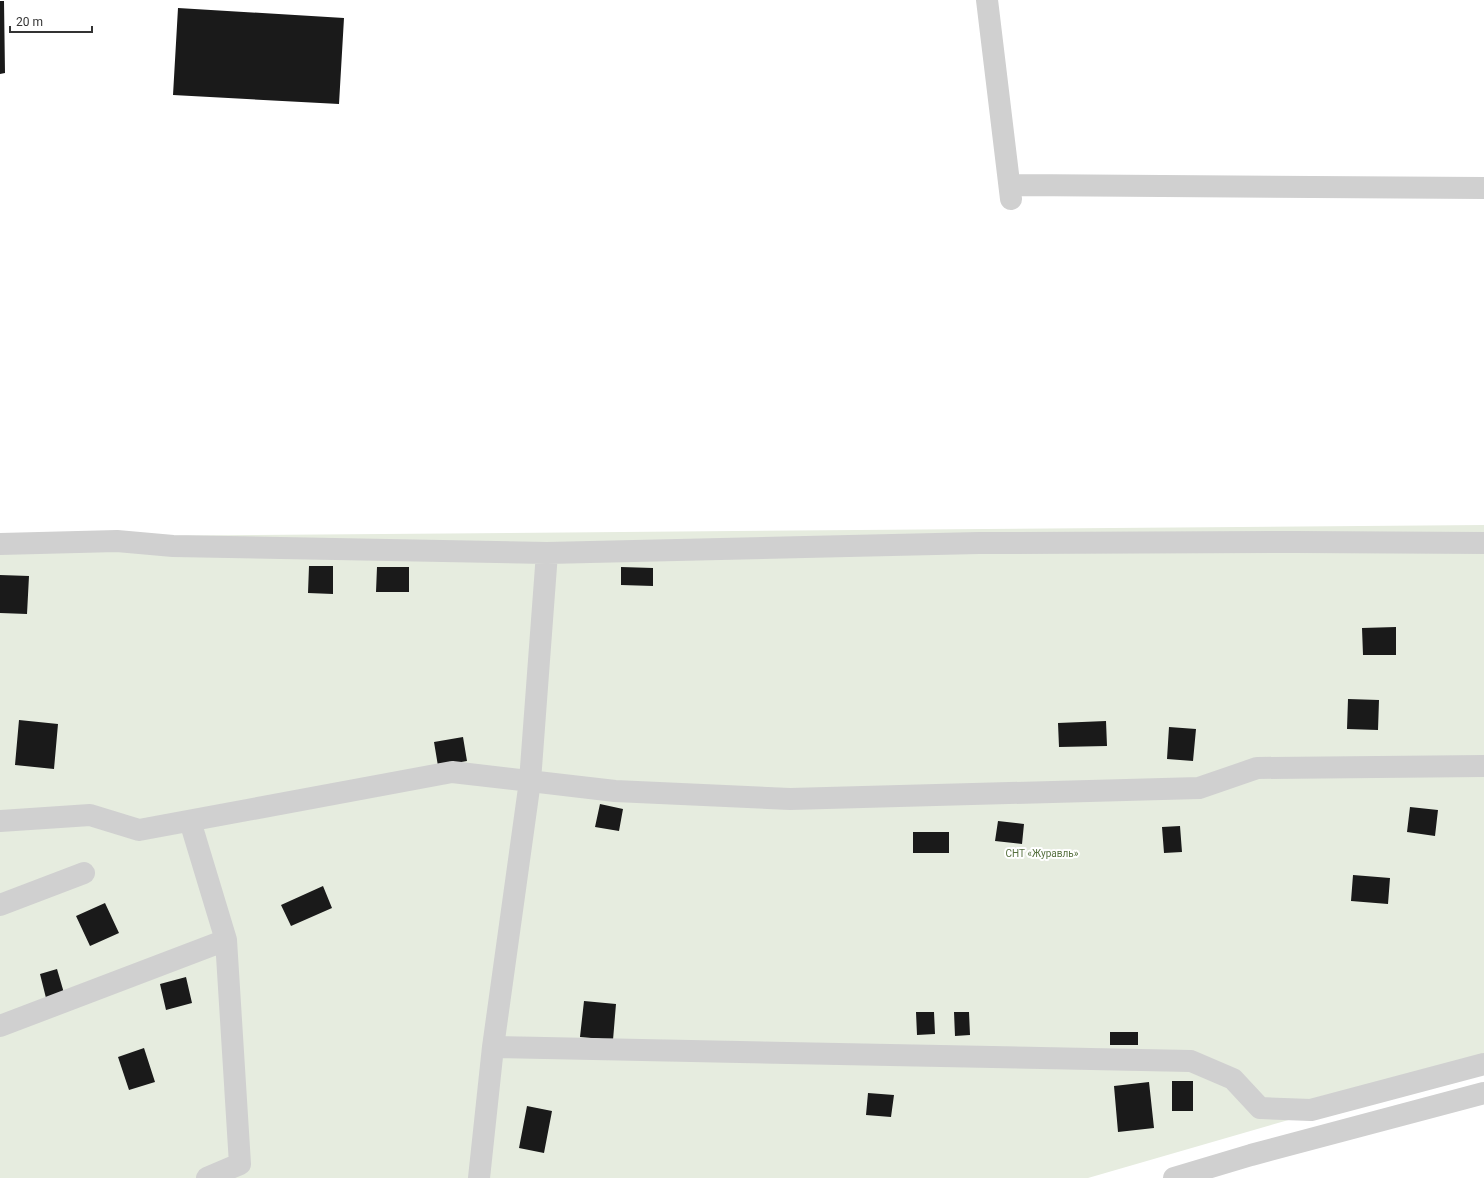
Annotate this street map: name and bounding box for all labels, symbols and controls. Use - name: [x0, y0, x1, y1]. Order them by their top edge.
- scale bar: [10, 8, 92, 34]
- text: 20 m: [16, 15, 43, 29]
- park label: СНТ «Журавль»: [1006, 848, 1079, 859]

